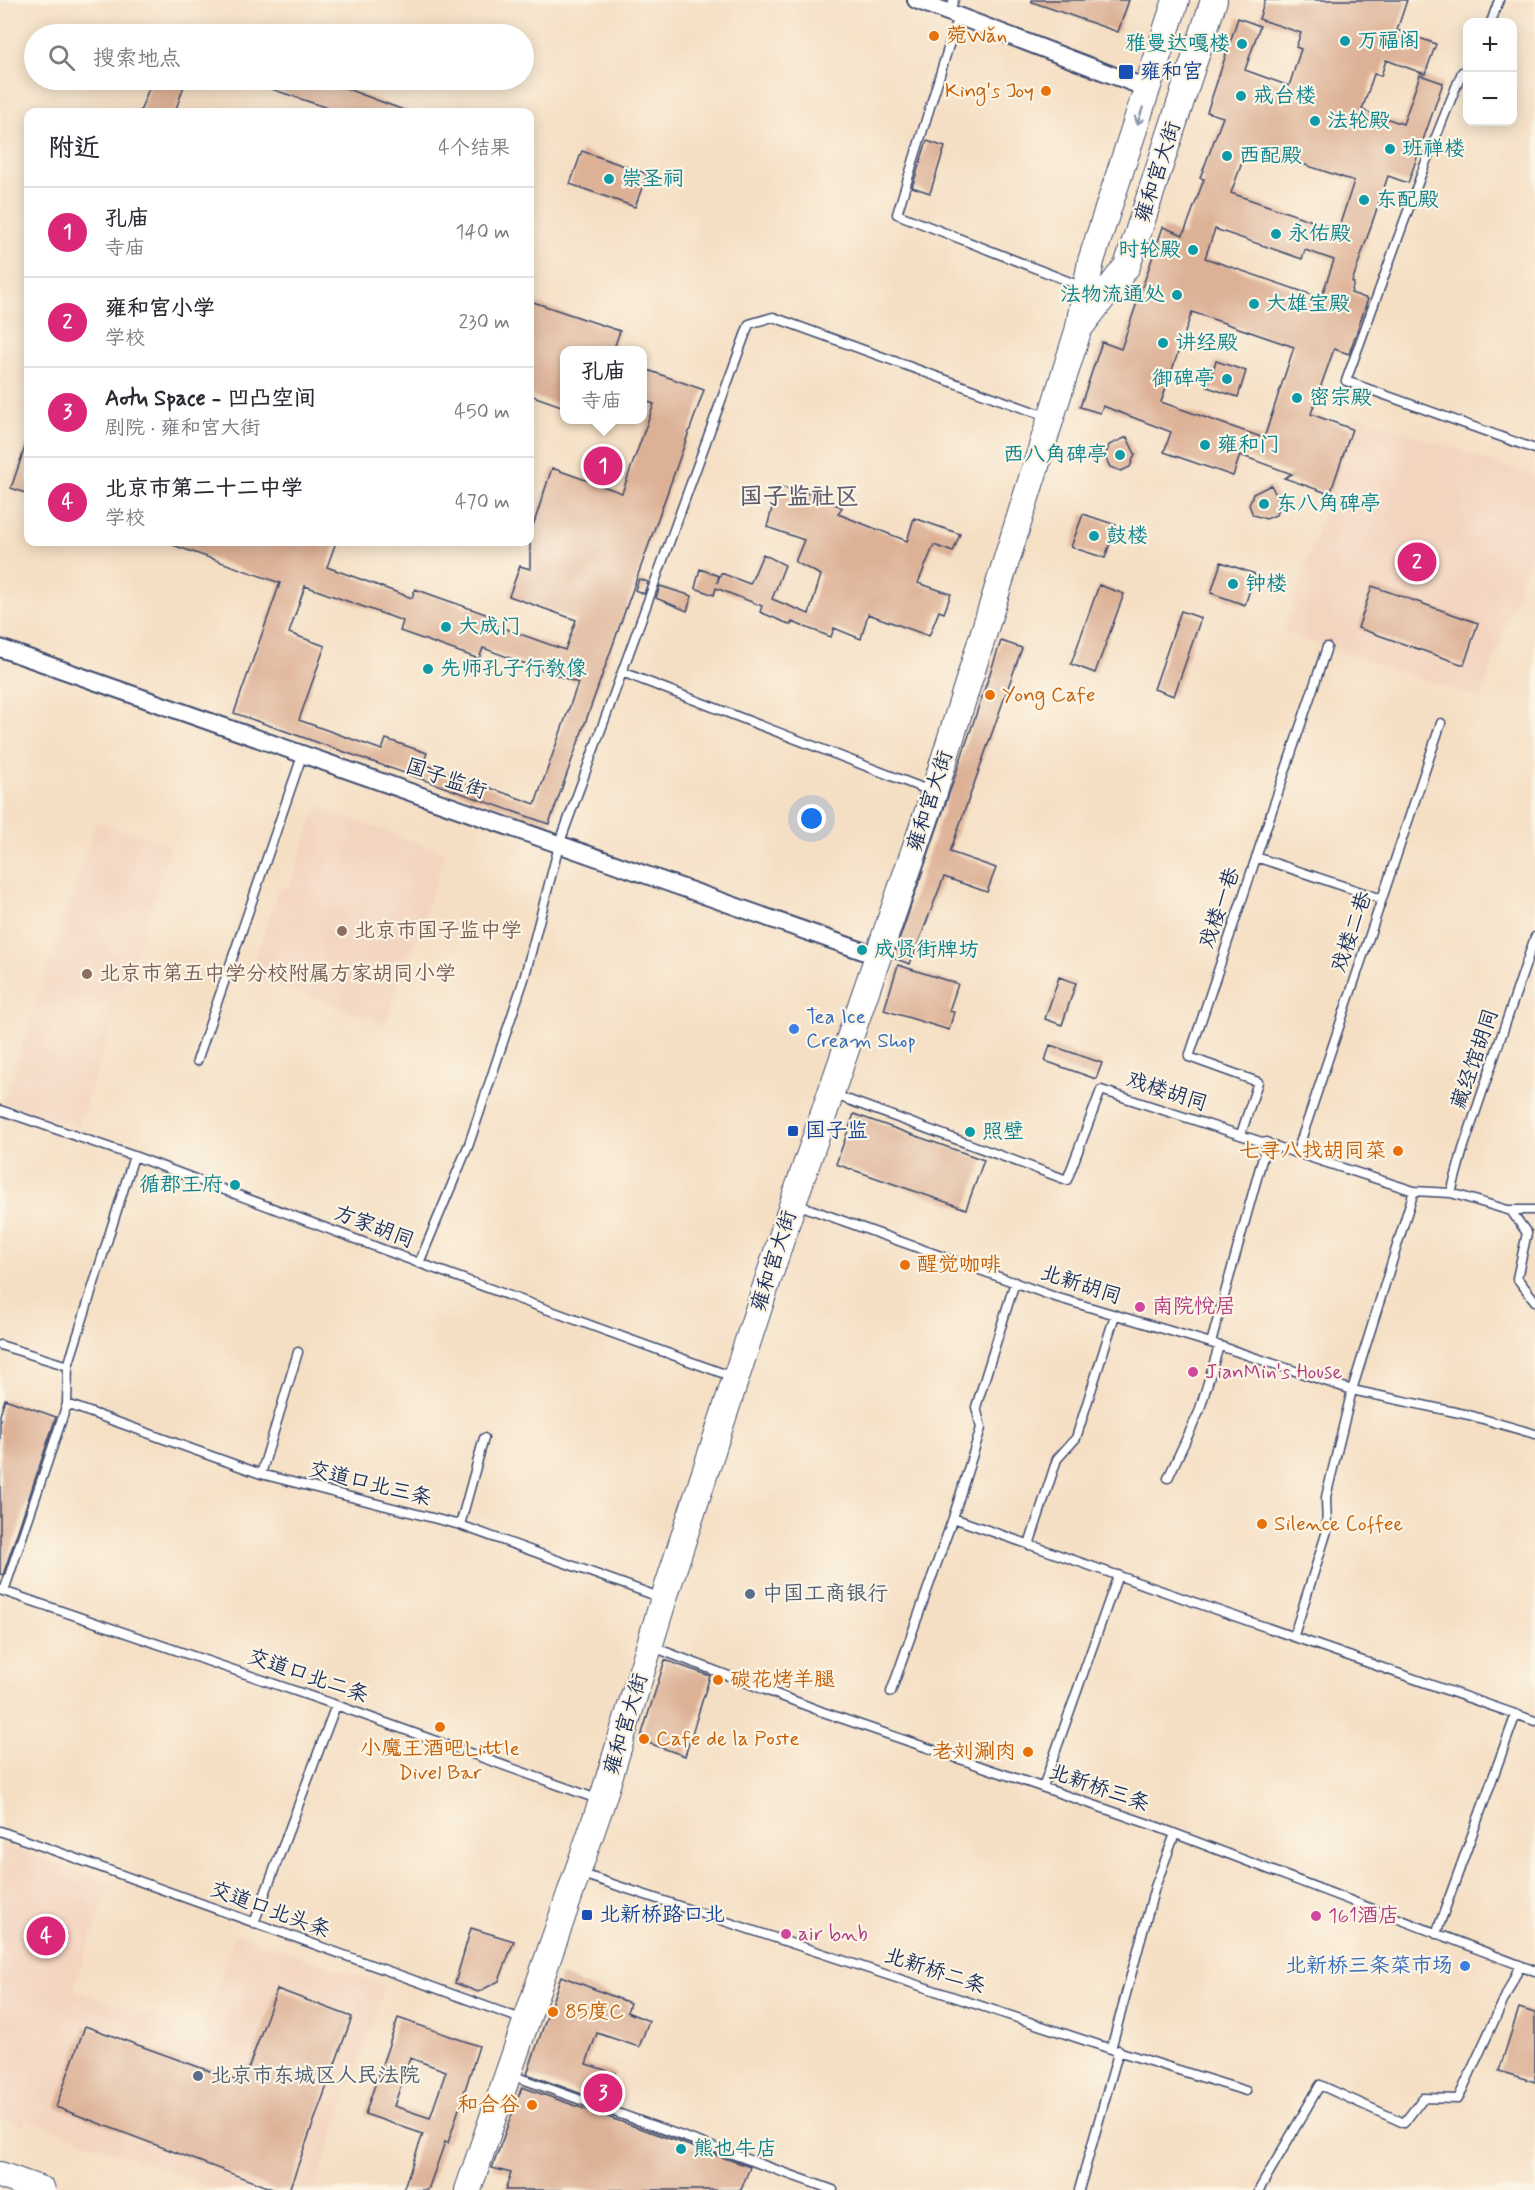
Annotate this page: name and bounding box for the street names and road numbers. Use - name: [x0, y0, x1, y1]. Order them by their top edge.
- street label: 雍和宫大街: [1128, 118, 1188, 226]
- street label: 雍和宫大街: [900, 747, 960, 855]
- street label: 国子监街: [402, 752, 490, 806]
- street label: 戏楼一巷: [1193, 864, 1247, 952]
- street label: 戏楼二巷: [1325, 888, 1379, 976]
- street label: 藏经馆胡同: [1445, 1005, 1505, 1113]
- street label: 戏楼胡同: [1123, 1066, 1211, 1118]
- street label: 方家胡同: [330, 1199, 418, 1255]
- street label: 雍和宫大街: [744, 1207, 804, 1315]
- street label: 北新胡同: [1037, 1259, 1125, 1311]
- street label: 交道口北三条: [305, 1455, 435, 1513]
- street label: 交道口北二条: [244, 1642, 372, 1710]
- street label: 雍和宫大街: [597, 1670, 655, 1778]
- street label: 北新桥三条: [1045, 1758, 1153, 1818]
- street label: 交道口北头条: [206, 1875, 334, 1945]
- street label: 北新桥二条: [881, 1941, 989, 2001]

